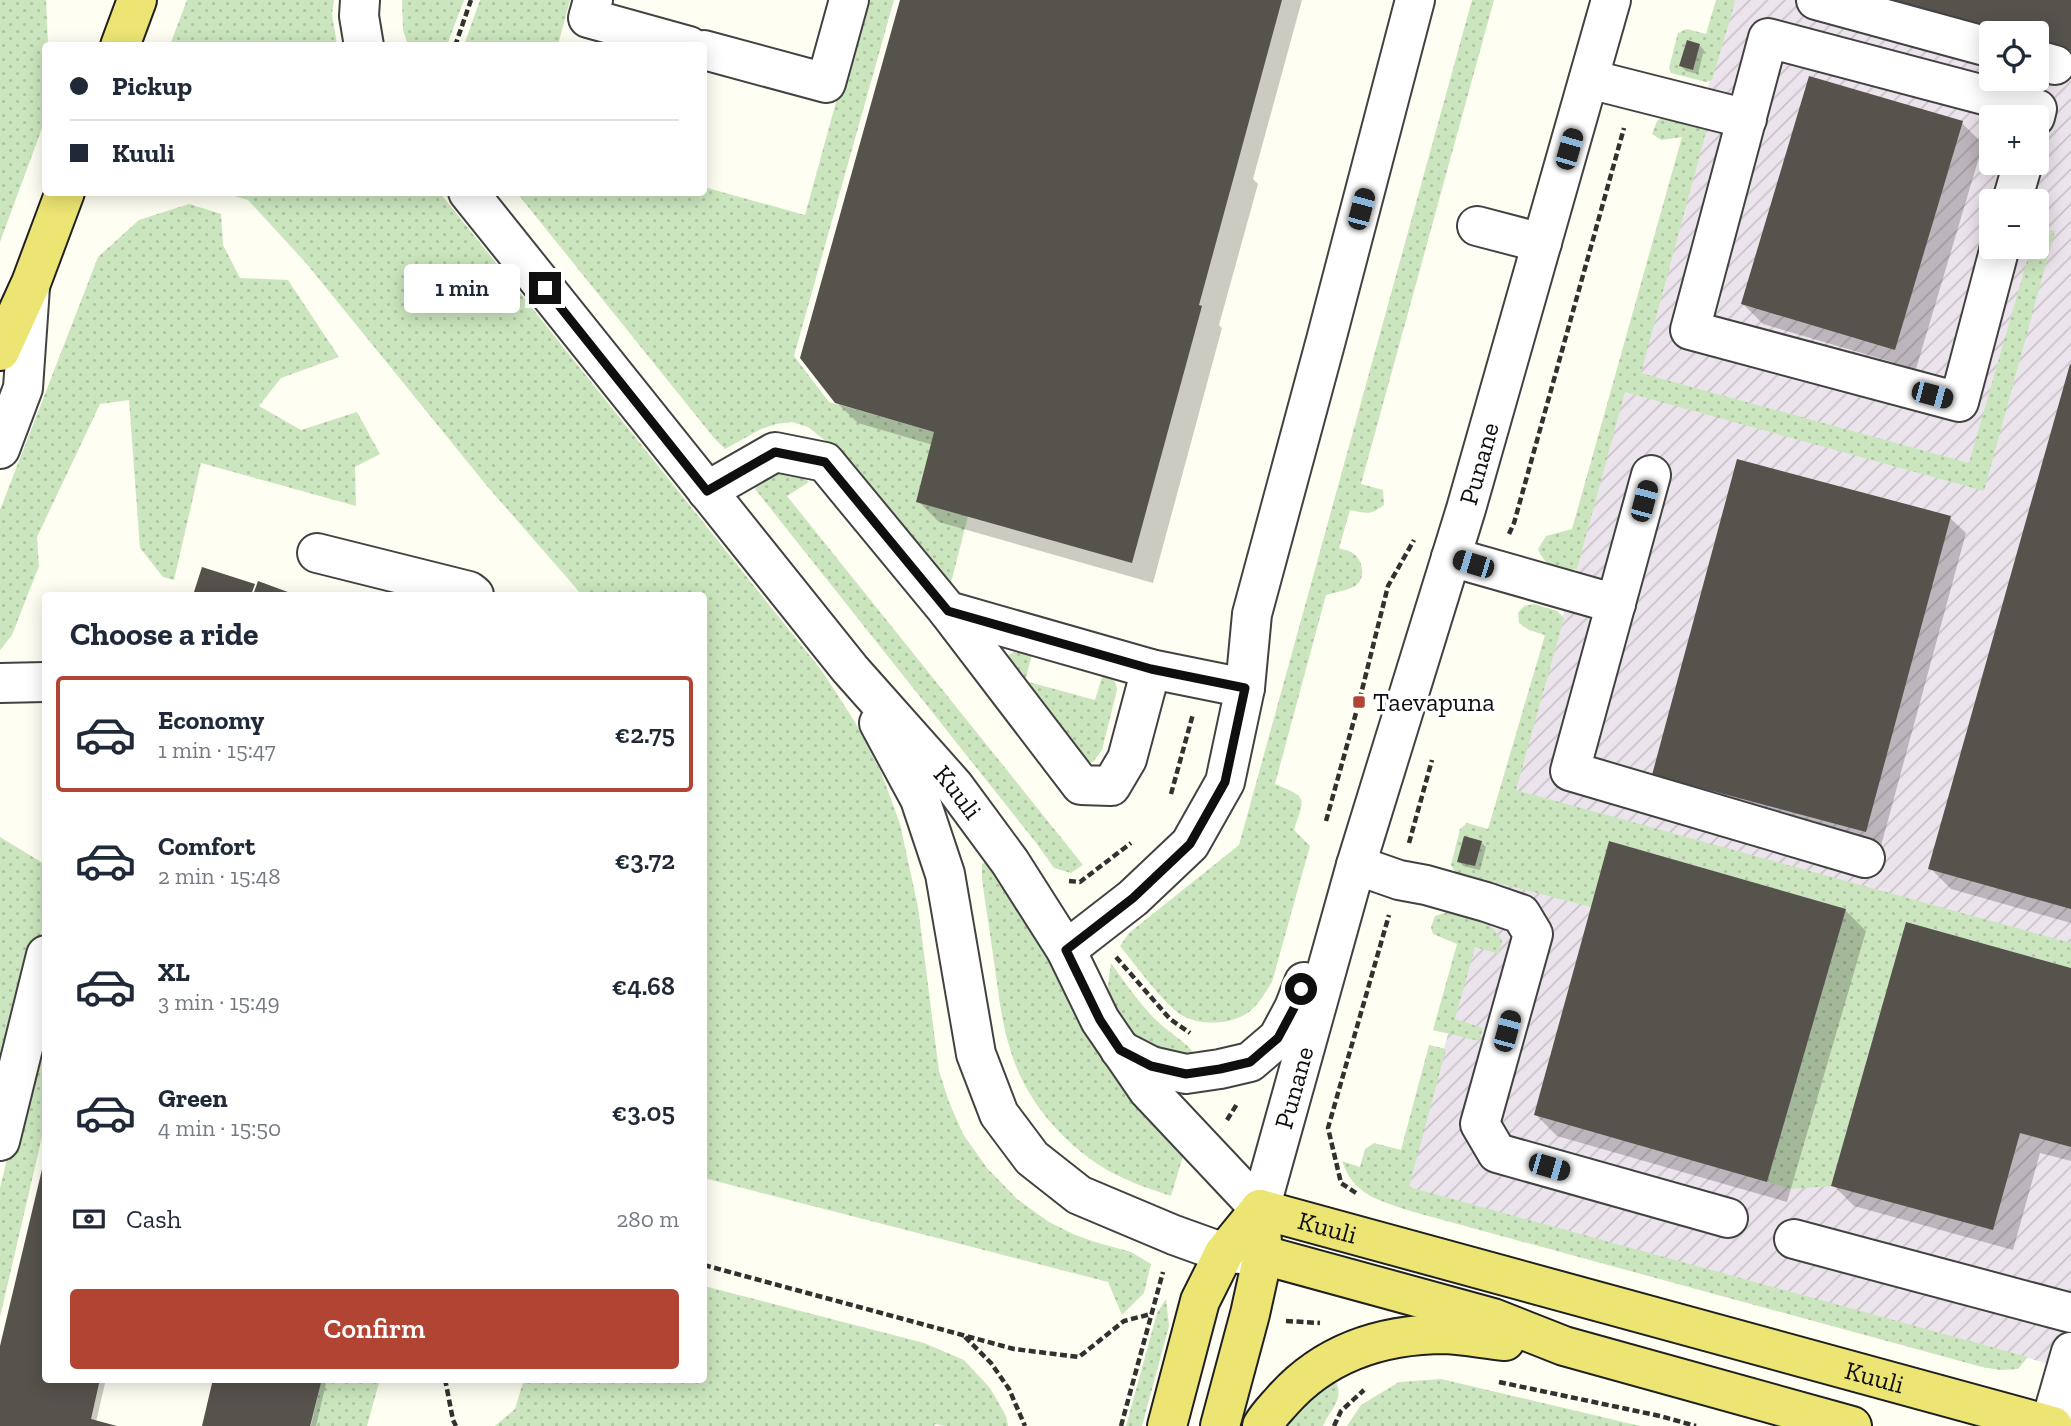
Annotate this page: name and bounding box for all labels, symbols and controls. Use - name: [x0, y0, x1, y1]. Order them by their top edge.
- map controls: [1979, 21, 2049, 259]
- button: locate: [1979, 21, 2049, 91]
- text: Pickup: [112, 70, 192, 102]
- button: +: [1979, 105, 2049, 175]
- car: [1554, 126, 1585, 172]
- text: Kuuli: [112, 137, 175, 169]
- car: [1346, 186, 1377, 232]
- button: −: [1979, 189, 2049, 259]
- callout: 1 min: [405, 264, 520, 312]
- route end: [529, 272, 561, 304]
- text: 1 min: [435, 274, 489, 302]
- car: [1909, 379, 1956, 411]
- street label: Punane: [1452, 419, 1506, 508]
- car: [1629, 478, 1660, 524]
- car: [1450, 548, 1497, 580]
- text: Choose a ride: [70, 615, 258, 653]
- place label: Taevapuna: [1373, 686, 1495, 718]
- marker: Taevapuna: [1351, 694, 1367, 710]
- icon: car: [74, 703, 137, 766]
- text: Economy: [158, 704, 264, 736]
- text: €2.75: [615, 718, 675, 750]
- text: 1 min · 15:47: [158, 736, 276, 764]
- street label: Kuuli: [927, 758, 989, 826]
- icon: car: [74, 829, 137, 892]
- text: Comfort: [158, 830, 255, 862]
- text: €3.72: [615, 844, 675, 876]
- text: 2 min · 15:48: [158, 862, 281, 890]
- icon: car: [74, 955, 137, 1018]
- text: XL: [158, 956, 190, 988]
- text: €4.68: [612, 970, 675, 1002]
- route start: [1285, 973, 1317, 1005]
- text: 3 min · 15:49: [158, 988, 280, 1016]
- car: [1492, 1008, 1523, 1054]
- street label: Punane: [1267, 1043, 1321, 1132]
- icon: car: [74, 1081, 137, 1144]
- text: Green: [158, 1082, 228, 1114]
- text: €3.05: [612, 1096, 675, 1128]
- text: 4 min · 15:50: [158, 1114, 281, 1142]
- car: [1526, 1151, 1573, 1183]
- icon: cash: [70, 1200, 108, 1238]
- text: Cash: [126, 1203, 181, 1235]
- street label: Kuuli: [1294, 1204, 1361, 1251]
- text: 280 m: [616, 1205, 679, 1233]
- button: Confirm: [70, 1289, 679, 1369]
- street label: Kuuli: [1841, 1354, 1908, 1400]

